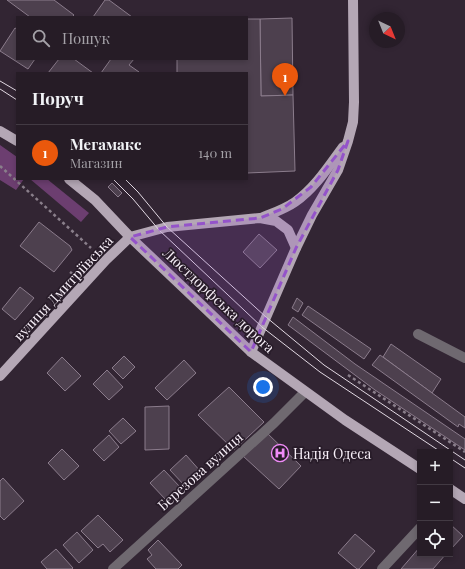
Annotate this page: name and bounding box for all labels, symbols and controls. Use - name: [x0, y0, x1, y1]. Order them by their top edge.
- north arrow: [369, 12, 405, 48]
- search box: [16, 16, 248, 60]
- icon: search: [30, 27, 52, 49]
- text: Пошук: [62, 28, 110, 48]
- pin: 1: [272, 63, 298, 96]
- text: Поруч: [32, 87, 84, 109]
- text: Мегамакс: [70, 134, 141, 154]
- text: 1: [43, 144, 47, 161]
- text: 140 m: [198, 144, 232, 161]
- text: Магазин: [70, 154, 122, 171]
- street label: вулиця Дмитріївська: [9, 231, 117, 345]
- street label: Люстдорфська дорога: [158, 243, 279, 357]
- your location: [253, 377, 273, 397]
- street label: Березова вулиця: [153, 427, 247, 514]
- hospital icon: Надія Одеса: [270, 443, 290, 463]
- place label: Надія Одеса: [293, 444, 371, 463]
- map controls: [417, 449, 453, 557]
- button: +: [417, 449, 453, 485]
- button: −: [417, 485, 453, 521]
- button: locate: [417, 521, 453, 557]

